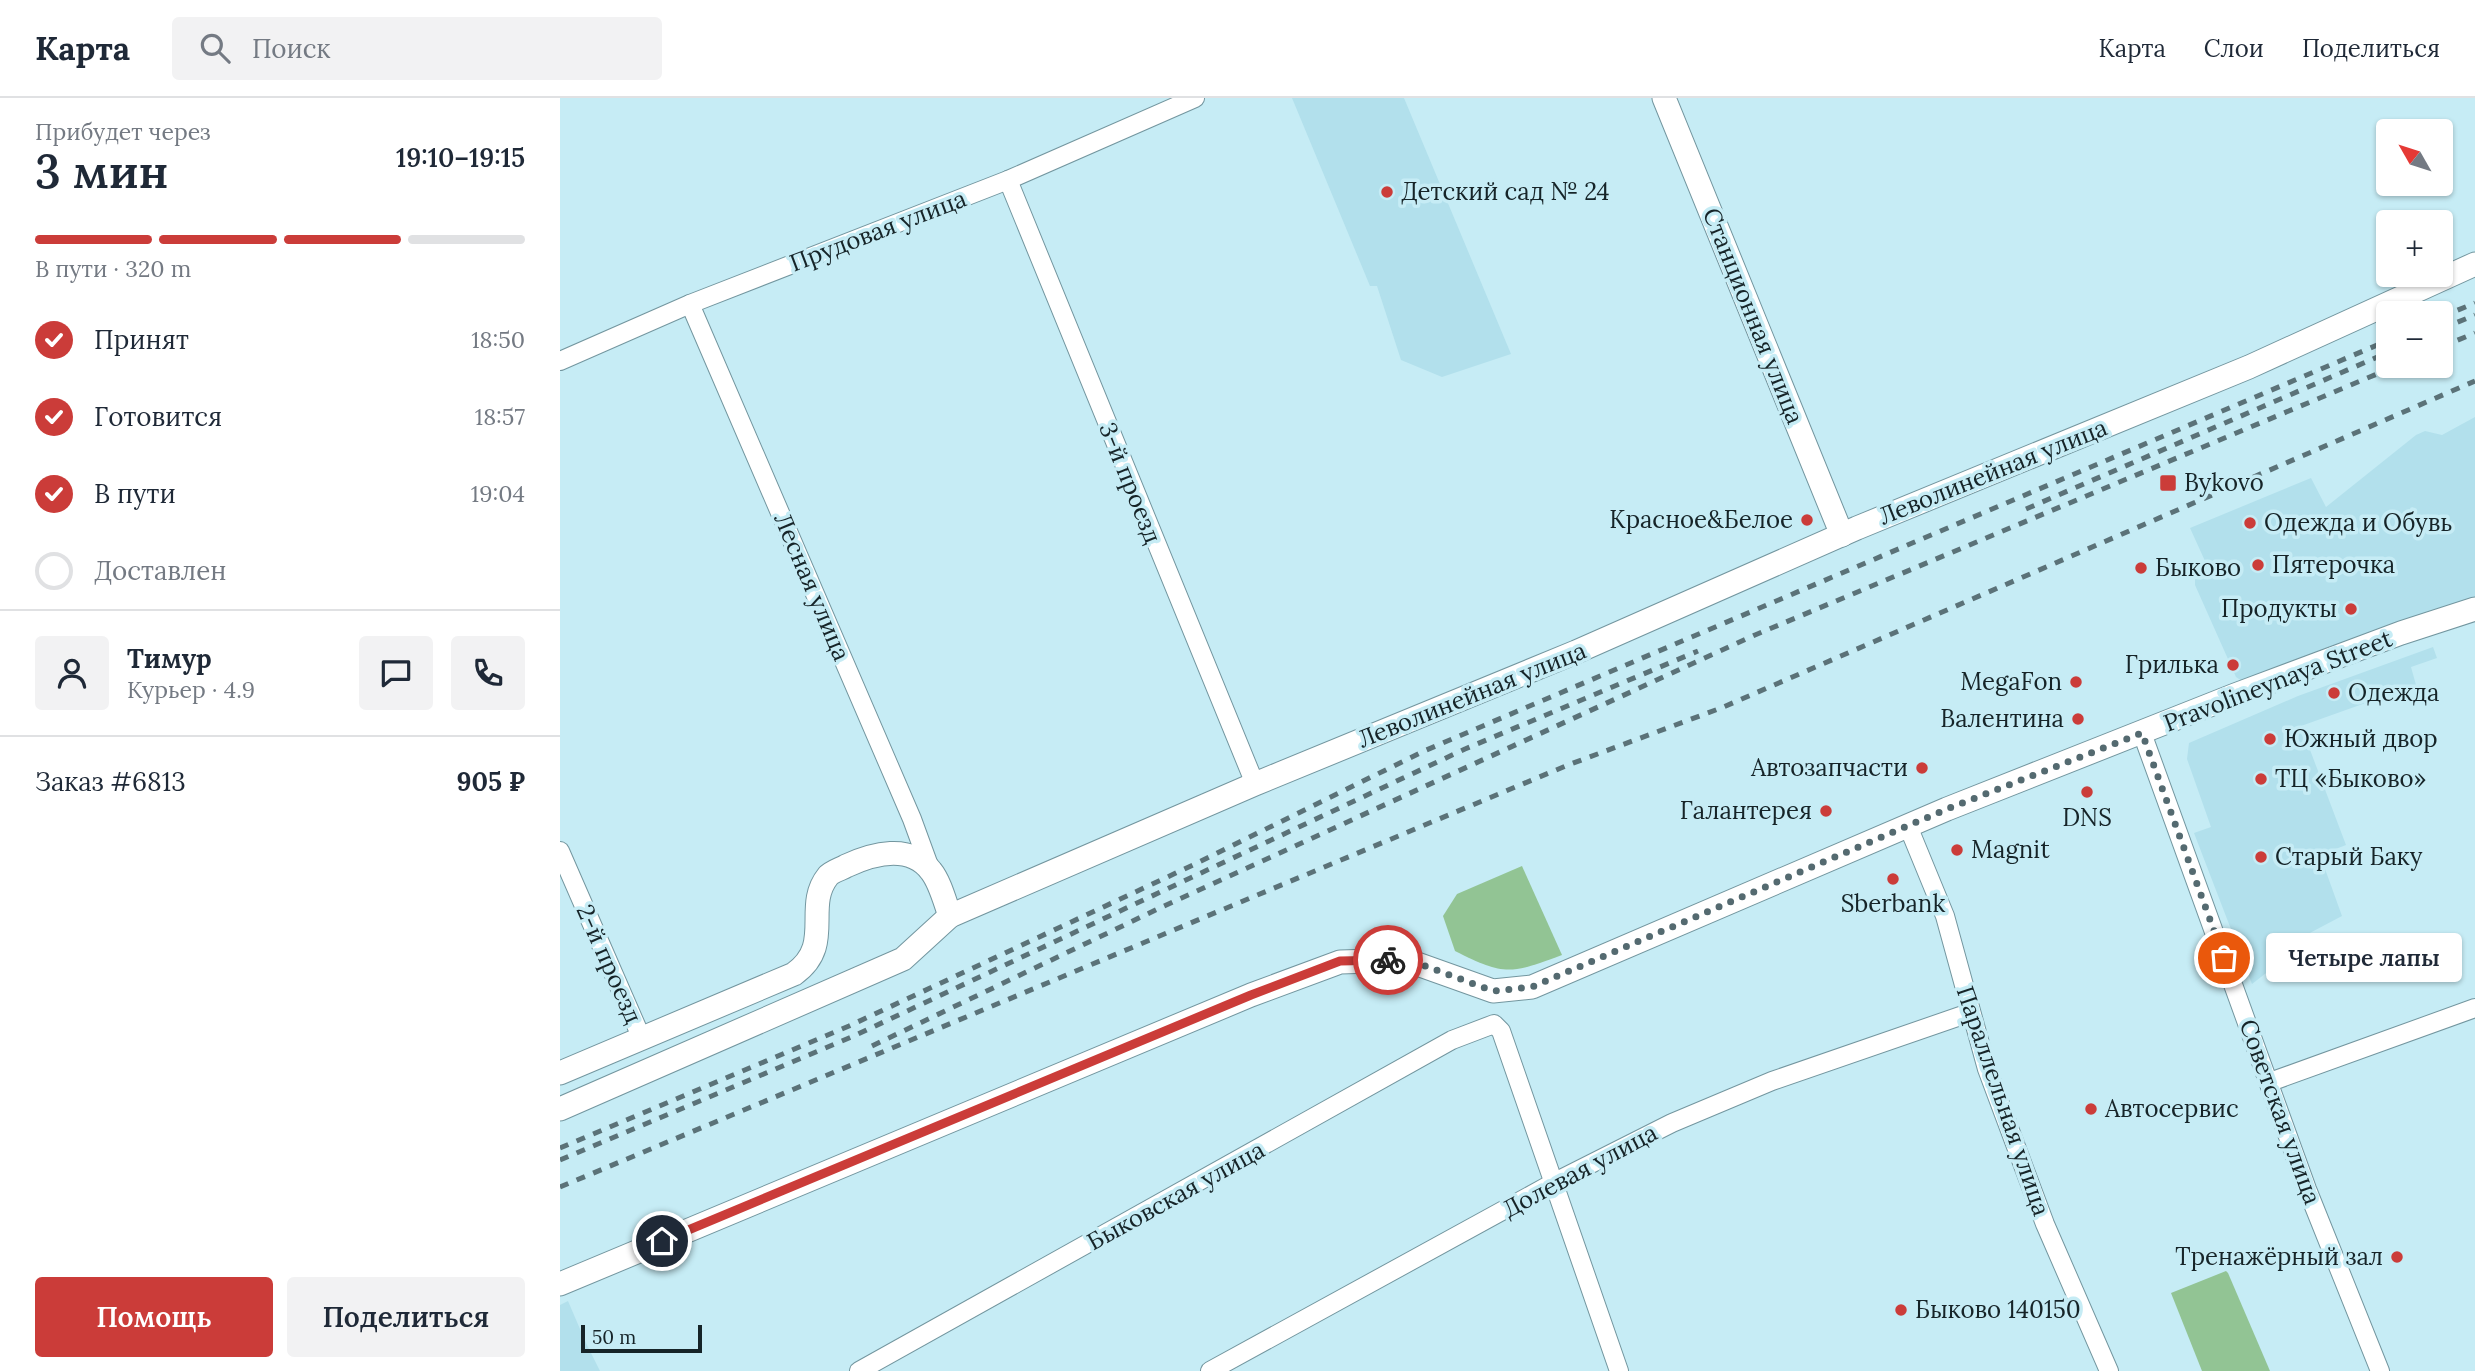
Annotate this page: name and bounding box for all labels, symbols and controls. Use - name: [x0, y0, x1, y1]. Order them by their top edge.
- search box: [172, 17, 662, 80]
- text: Карта: [35, 27, 130, 69]
- icon: search: [196, 29, 234, 67]
- text: Поиск: [252, 32, 331, 65]
- text: Карта: [2098, 33, 2166, 64]
- text: Слои: [2204, 33, 2264, 64]
- text: Поделиться: [2302, 33, 2440, 64]
- text: Прибудет через: [35, 117, 211, 146]
- north arrow: [2376, 119, 2454, 196]
- map controls: [2376, 119, 2453, 378]
- text: 19:10–19:15: [396, 141, 525, 174]
- text: 3 мин: [35, 142, 168, 201]
- place label: Детский сад № 24: [1401, 176, 1610, 207]
- street label: Прудовая улица: [785, 183, 970, 278]
- marker: Детский сад № 24: [1379, 184, 1395, 200]
- street label: Станционная улица: [1696, 203, 1811, 428]
- button: +: [2376, 210, 2453, 287]
- text: В пути · 320 m: [35, 254, 191, 283]
- button: −: [2376, 301, 2453, 378]
- icon: check: [35, 321, 73, 359]
- text: Принят: [94, 323, 189, 356]
- text: 18:50: [471, 325, 525, 354]
- icon: check: [35, 398, 73, 436]
- text: Готовится: [94, 400, 222, 433]
- text: 18:57: [475, 402, 525, 431]
- street label: Леволинейная улица: [1874, 412, 2112, 532]
- street label: 3-й проезд: [1092, 418, 1169, 548]
- place label: Bykovo: [2184, 467, 2264, 498]
- marker: Bykovo: [2158, 473, 2178, 493]
- icon: check: [35, 475, 73, 513]
- text: В пути: [94, 477, 176, 510]
- text: 19:04: [471, 479, 525, 508]
- place label: Красное&Белое: [1609, 504, 1793, 535]
- place label: Одежда и Обувь: [2264, 507, 2452, 538]
- street label: Лесная улица: [767, 508, 858, 665]
- marker: Красное&Белое: [1799, 512, 1815, 528]
- marker: Одежда и Обувь: [2242, 515, 2258, 531]
- place label: Пятерочка: [2272, 549, 2395, 580]
- place label: Быково: [2155, 552, 2241, 583]
- text: Доставлен: [94, 554, 227, 587]
- marker: Пятерочка: [2250, 557, 2266, 573]
- marker: Быково: [2133, 560, 2149, 576]
- place label: Продукты: [2221, 593, 2337, 624]
- marker: Продукты: [2343, 601, 2359, 617]
- street label: Pravolineynaya Street: [2159, 622, 2397, 738]
- street label: Леволинейная улица: [1353, 635, 1591, 755]
- button: person: [35, 636, 109, 710]
- button: chat: [359, 636, 433, 710]
- button: phone: [451, 636, 525, 710]
- text: Тимур: [127, 642, 212, 675]
- place label: Грилька: [2125, 649, 2219, 680]
- marker: Грилька: [2225, 657, 2241, 673]
- place label: MegaFon: [1960, 666, 2062, 697]
- marker: MegaFon: [2068, 674, 2084, 690]
- text: Курьер · 4.9: [127, 675, 255, 704]
- place label: Одежда: [2348, 677, 2439, 708]
- marker: Одежда: [2326, 685, 2342, 701]
- place label: Валентина: [1940, 703, 2064, 734]
- marker: Валентина: [2070, 711, 2086, 727]
- place label: Южный двор: [2284, 723, 2438, 754]
- marker: Южный двор: [2262, 731, 2278, 747]
- place label: Автозапчасти: [1750, 752, 1908, 783]
- marker: Автозапчасти: [1914, 760, 1930, 776]
- place label: ТЦ «Быково»: [2275, 763, 2426, 794]
- text: Заказ #6813: [35, 765, 186, 798]
- text: 905 ₽: [457, 765, 525, 798]
- marker: ТЦ «Быково»: [2253, 771, 2269, 787]
- marker: DNS: [2079, 784, 2095, 800]
- place label: Галантерея: [1680, 795, 1812, 826]
- place label: DNS: [2062, 802, 2112, 833]
- marker: Галантерея: [1818, 803, 1834, 819]
- place label: Magnit: [1971, 834, 2050, 865]
- place label: Старый Баку: [2275, 841, 2423, 872]
- marker: Magnit: [1949, 842, 1965, 858]
- marker: Старый Баку: [2253, 849, 2269, 865]
- marker: Sberbank: [1885, 871, 1901, 887]
- place label: Sberbank: [1841, 888, 1945, 919]
- street label: 2-й проезд: [569, 900, 649, 1028]
- courier: [1353, 925, 1423, 995]
- pin: [2194, 928, 2254, 988]
- callout: Четыре лапы: [2266, 934, 2462, 982]
- icon: bag: [2205, 939, 2243, 977]
- icon: bike: [1369, 941, 1407, 979]
- text: Четыре лапы: [2288, 943, 2440, 972]
- street label: Параллельная улица: [1950, 982, 2057, 1220]
- street label: Советская улица: [2233, 1015, 2328, 1209]
- place label: Автосервис: [2104, 1093, 2239, 1124]
- marker: Автосервис: [2083, 1101, 2099, 1117]
- street label: Долевая улица: [1497, 1117, 1663, 1224]
- street label: Быковская улица: [1081, 1134, 1270, 1257]
- pin: [632, 1211, 692, 1271]
- icon: home: [643, 1222, 681, 1260]
- place label: Тренажёрный зал: [2175, 1241, 2383, 1272]
- marker: Тренажёрный зал: [2389, 1249, 2405, 1265]
- button: Помощь: [35, 1277, 273, 1357]
- button: Поделиться: [287, 1277, 525, 1357]
- place label: Быково 140150: [1915, 1294, 2081, 1325]
- marker: Быково 140150: [1893, 1302, 1909, 1318]
- scale bar: [581, 1322, 702, 1354]
- text: 50 m: [592, 1325, 636, 1349]

